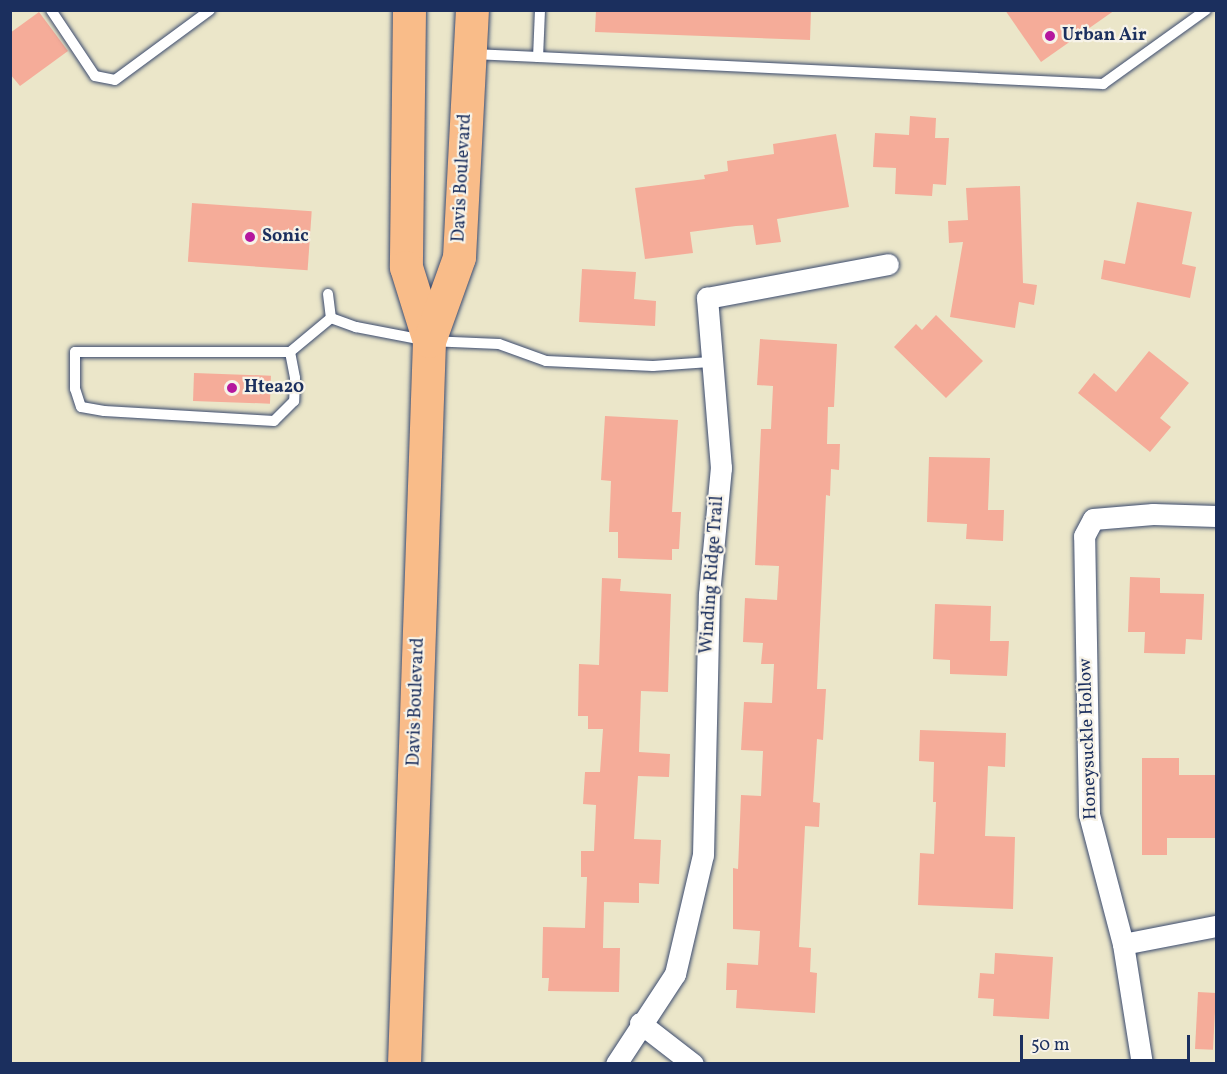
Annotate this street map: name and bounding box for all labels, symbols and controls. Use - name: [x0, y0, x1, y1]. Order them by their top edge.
- place label: Urban Air: [1062, 25, 1147, 47]
- marker: Urban Air: [1043, 29, 1057, 43]
- street label: Davis Boulevard: [449, 113, 477, 243]
- place label: Sonic: [262, 226, 309, 248]
- marker: Sonic: [243, 230, 257, 244]
- place label: Htea20: [244, 377, 304, 399]
- marker: Htea20: [225, 381, 239, 395]
- street label: Winding Ridge Trail: [697, 495, 729, 655]
- street label: Davis Boulevard: [404, 637, 430, 767]
- street label: Honeysuckle Hollow: [1075, 658, 1103, 820]
- scale bar: [1023, 1023, 1192, 1061]
- text: 50 m: [1031, 1033, 1070, 1058]

